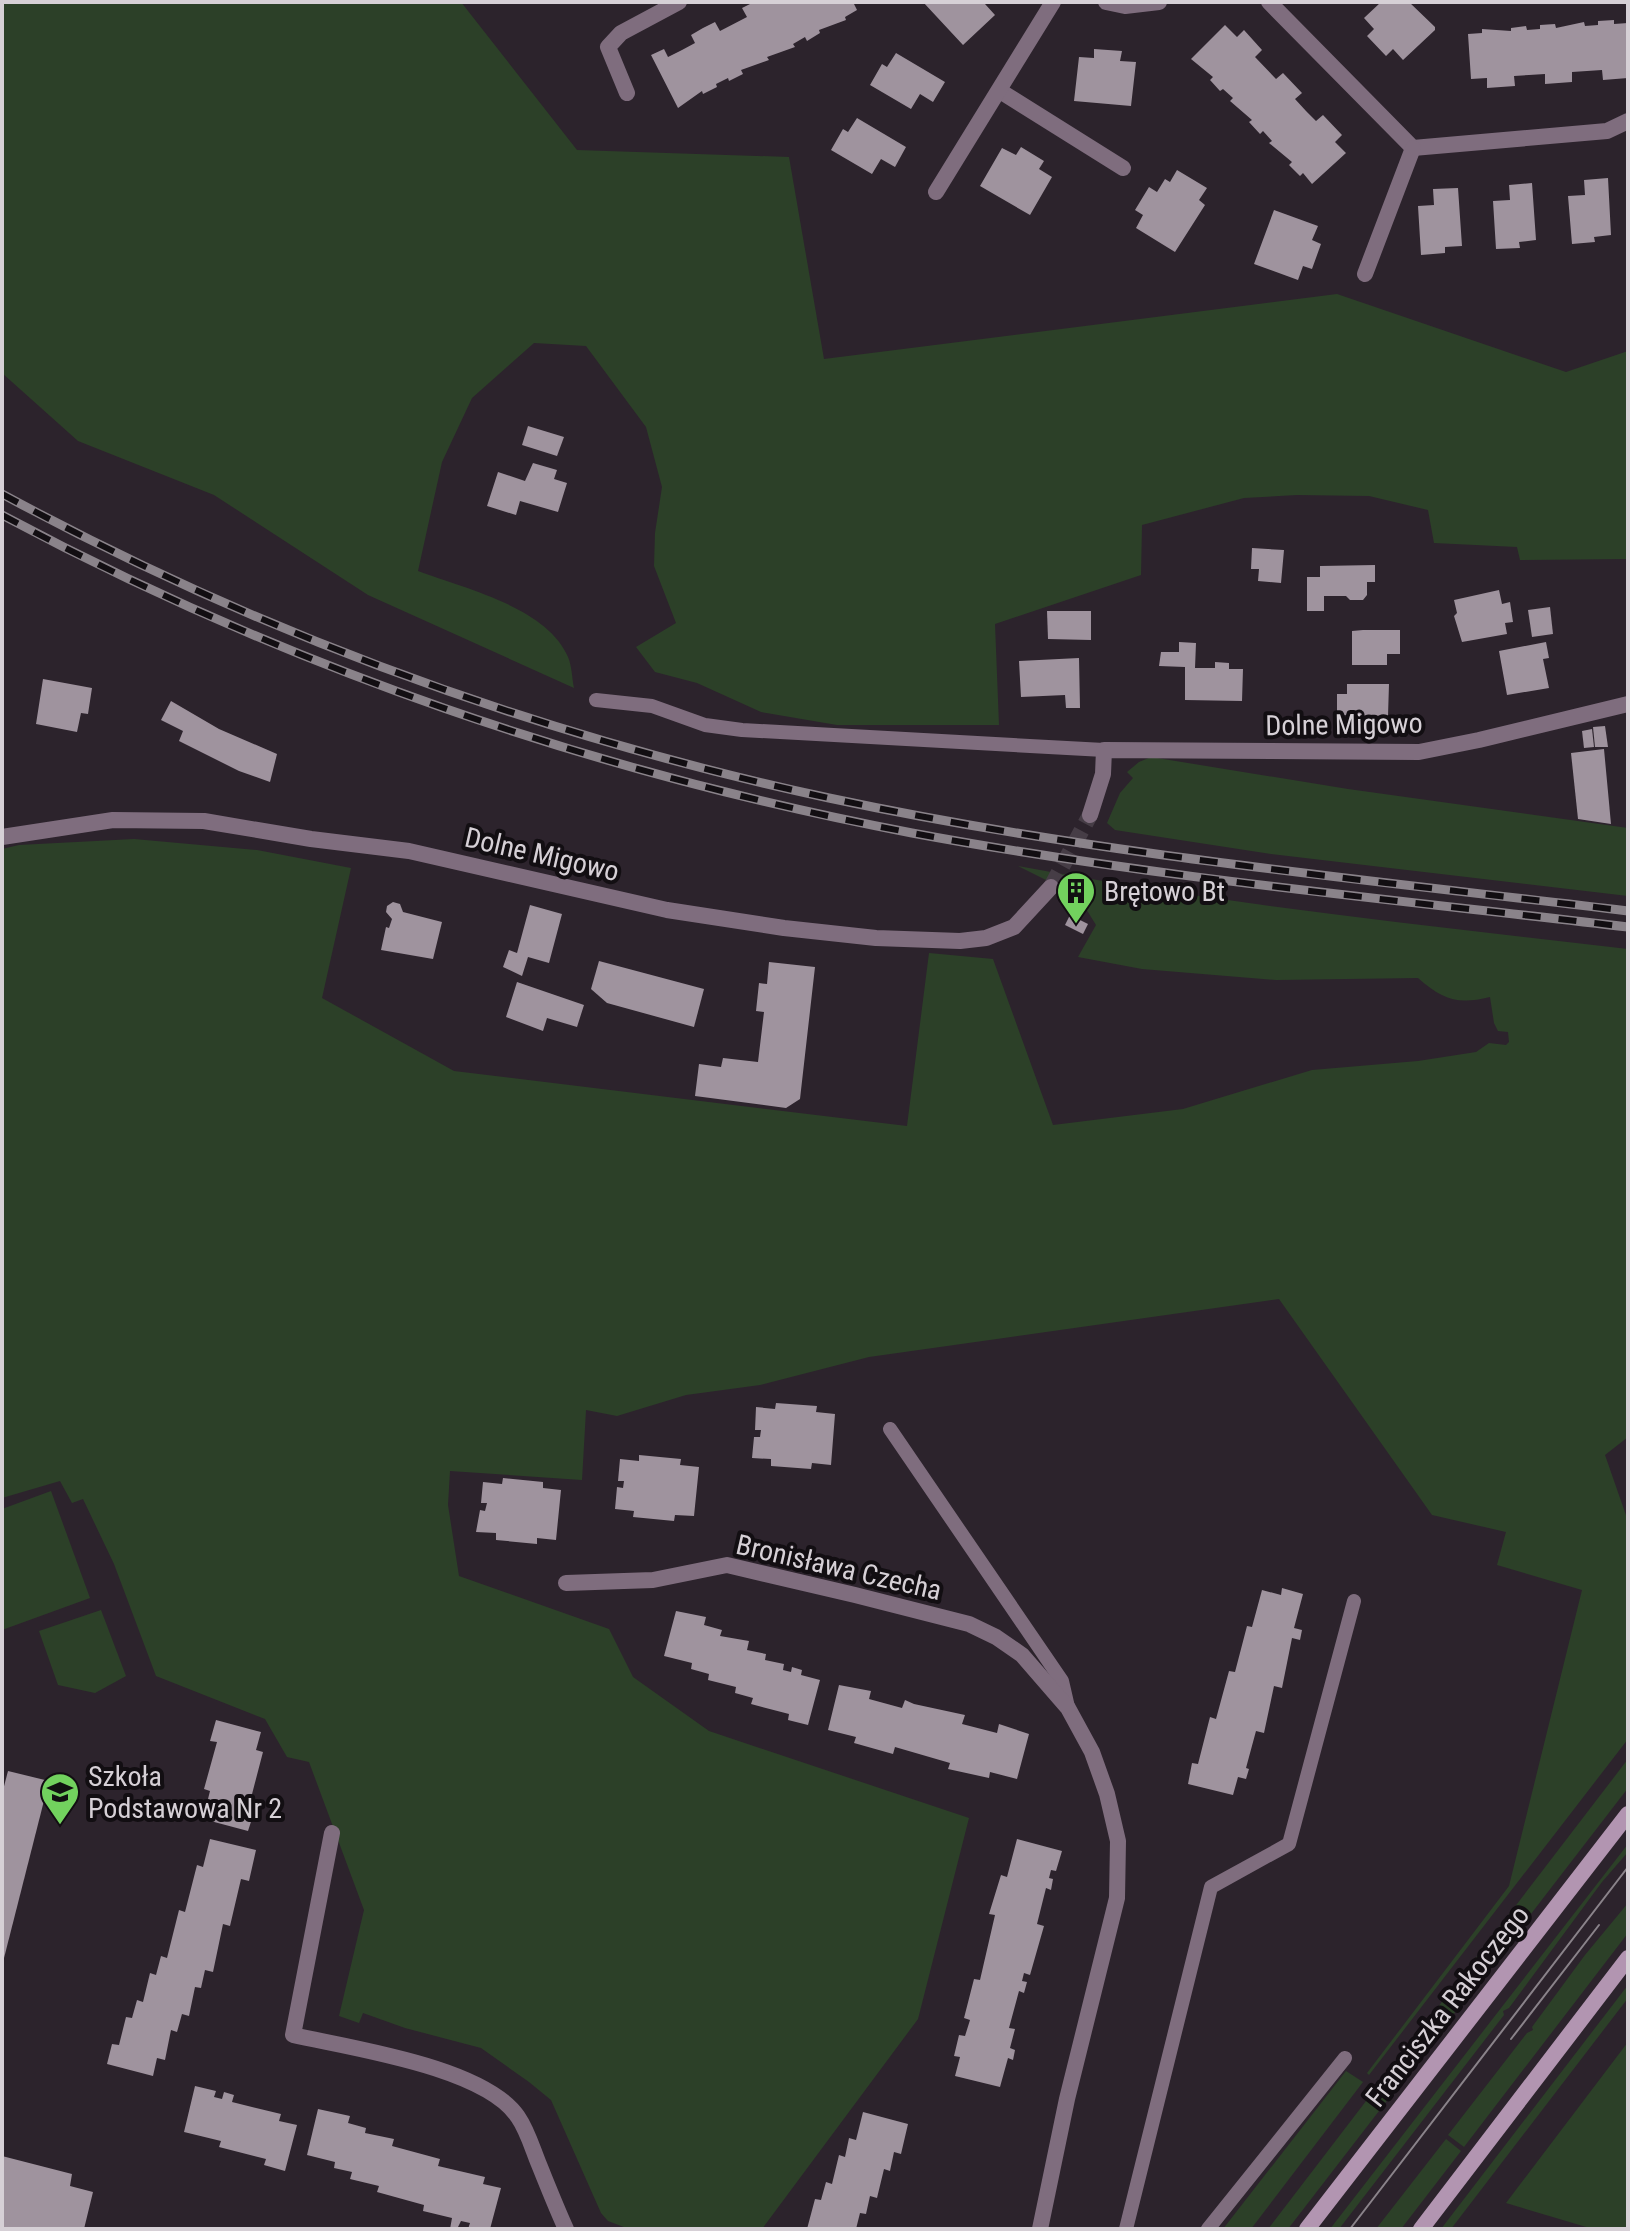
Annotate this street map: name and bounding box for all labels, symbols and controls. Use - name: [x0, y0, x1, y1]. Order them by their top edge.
- street label: Dolne Migowo: [1265, 707, 1423, 742]
- street label: Dolne Migowo: [462, 821, 622, 888]
- building icon: Brętowo Bt: [1055, 870, 1097, 925]
- place label: Brętowo Bt: [1104, 875, 1225, 908]
- street label: Bronisława Czecha: [733, 1528, 945, 1607]
- place label: Szkoła Podstawowa Nr 2: [88, 1760, 282, 1825]
- school or university icon: Szkoła Podstawowa Nr 2: [39, 1771, 81, 1826]
- street label: Franciszka Rakoczego: [1359, 1899, 1536, 2113]

